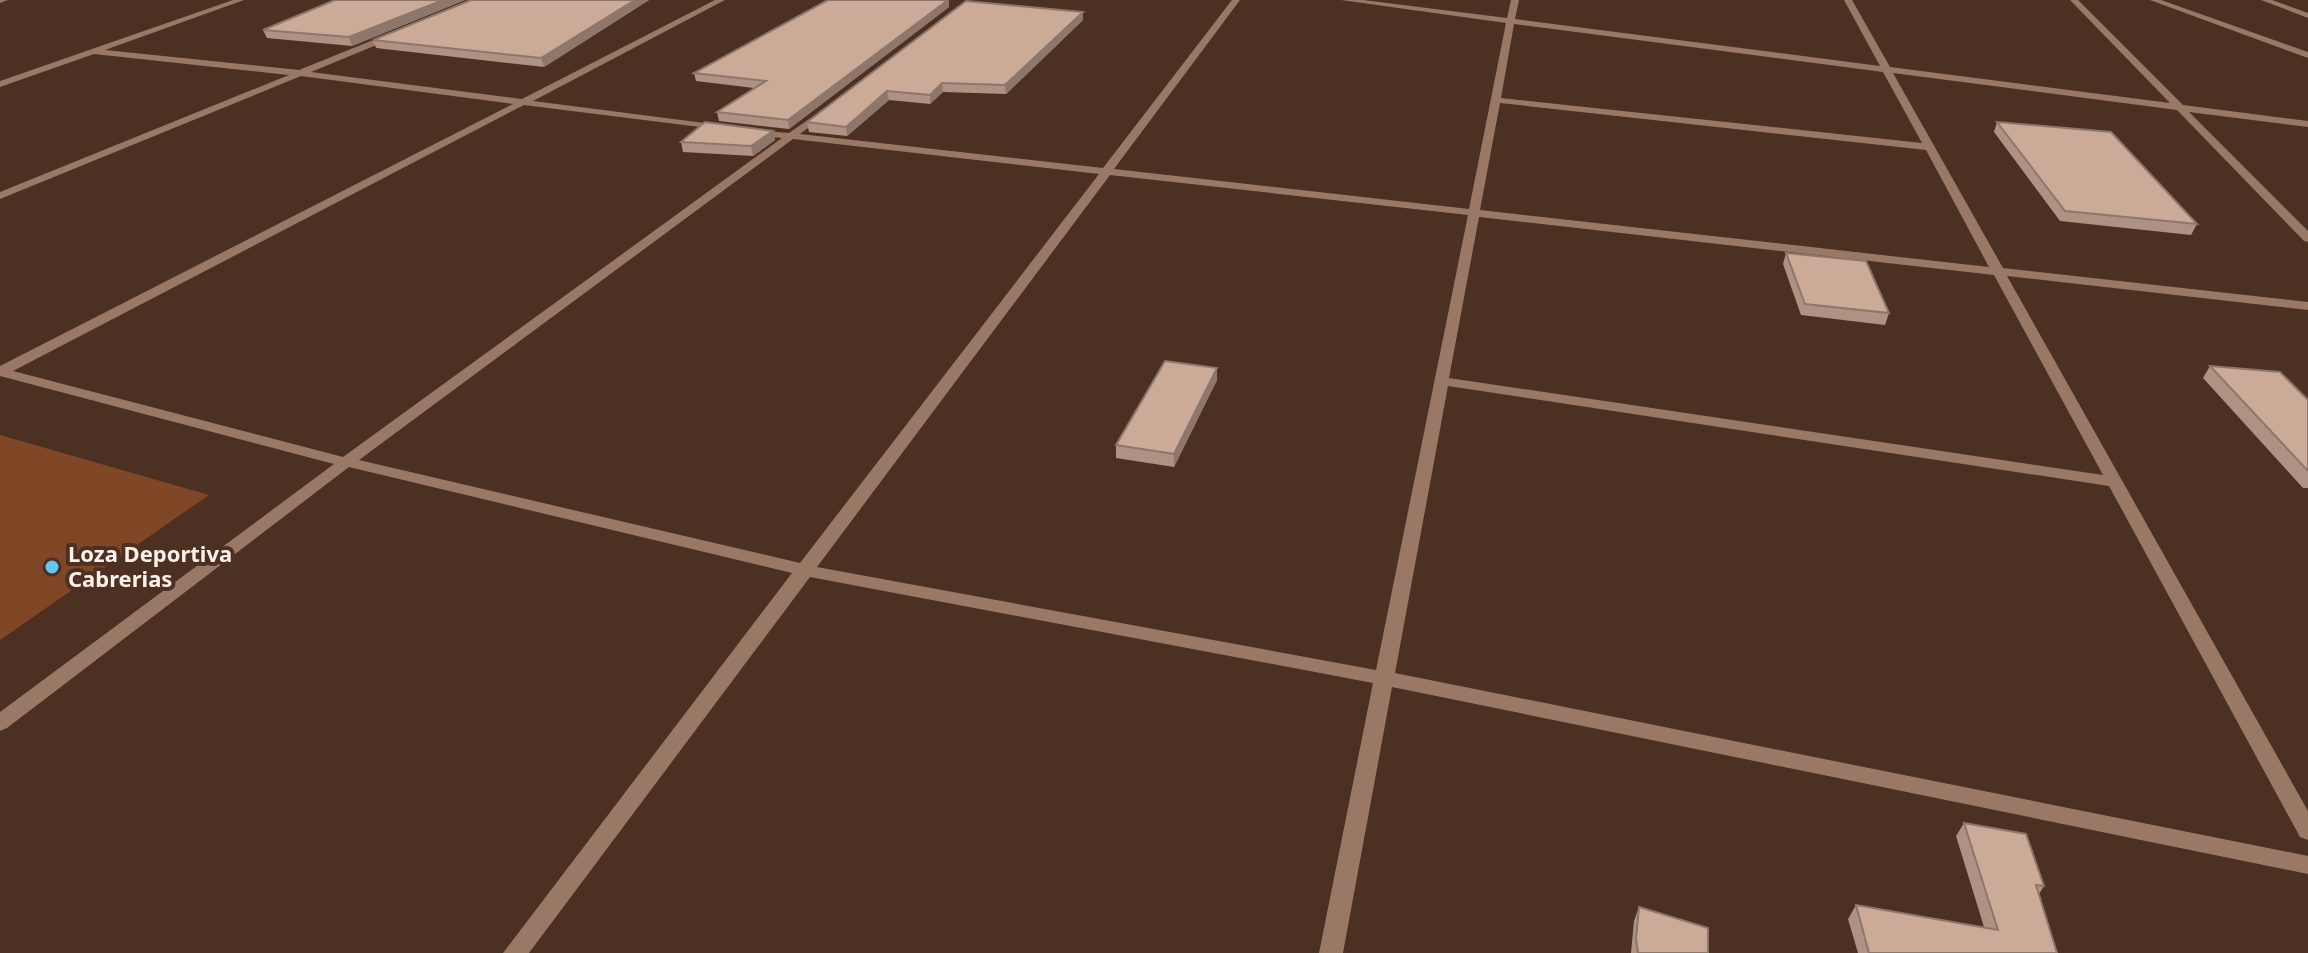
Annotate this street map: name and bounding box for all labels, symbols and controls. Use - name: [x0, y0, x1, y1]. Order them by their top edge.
- place label: Loza Deportiva Cabrerias: [68, 538, 232, 593]
- marker: Loza Deportiva Cabrerias: [43, 558, 61, 576]

